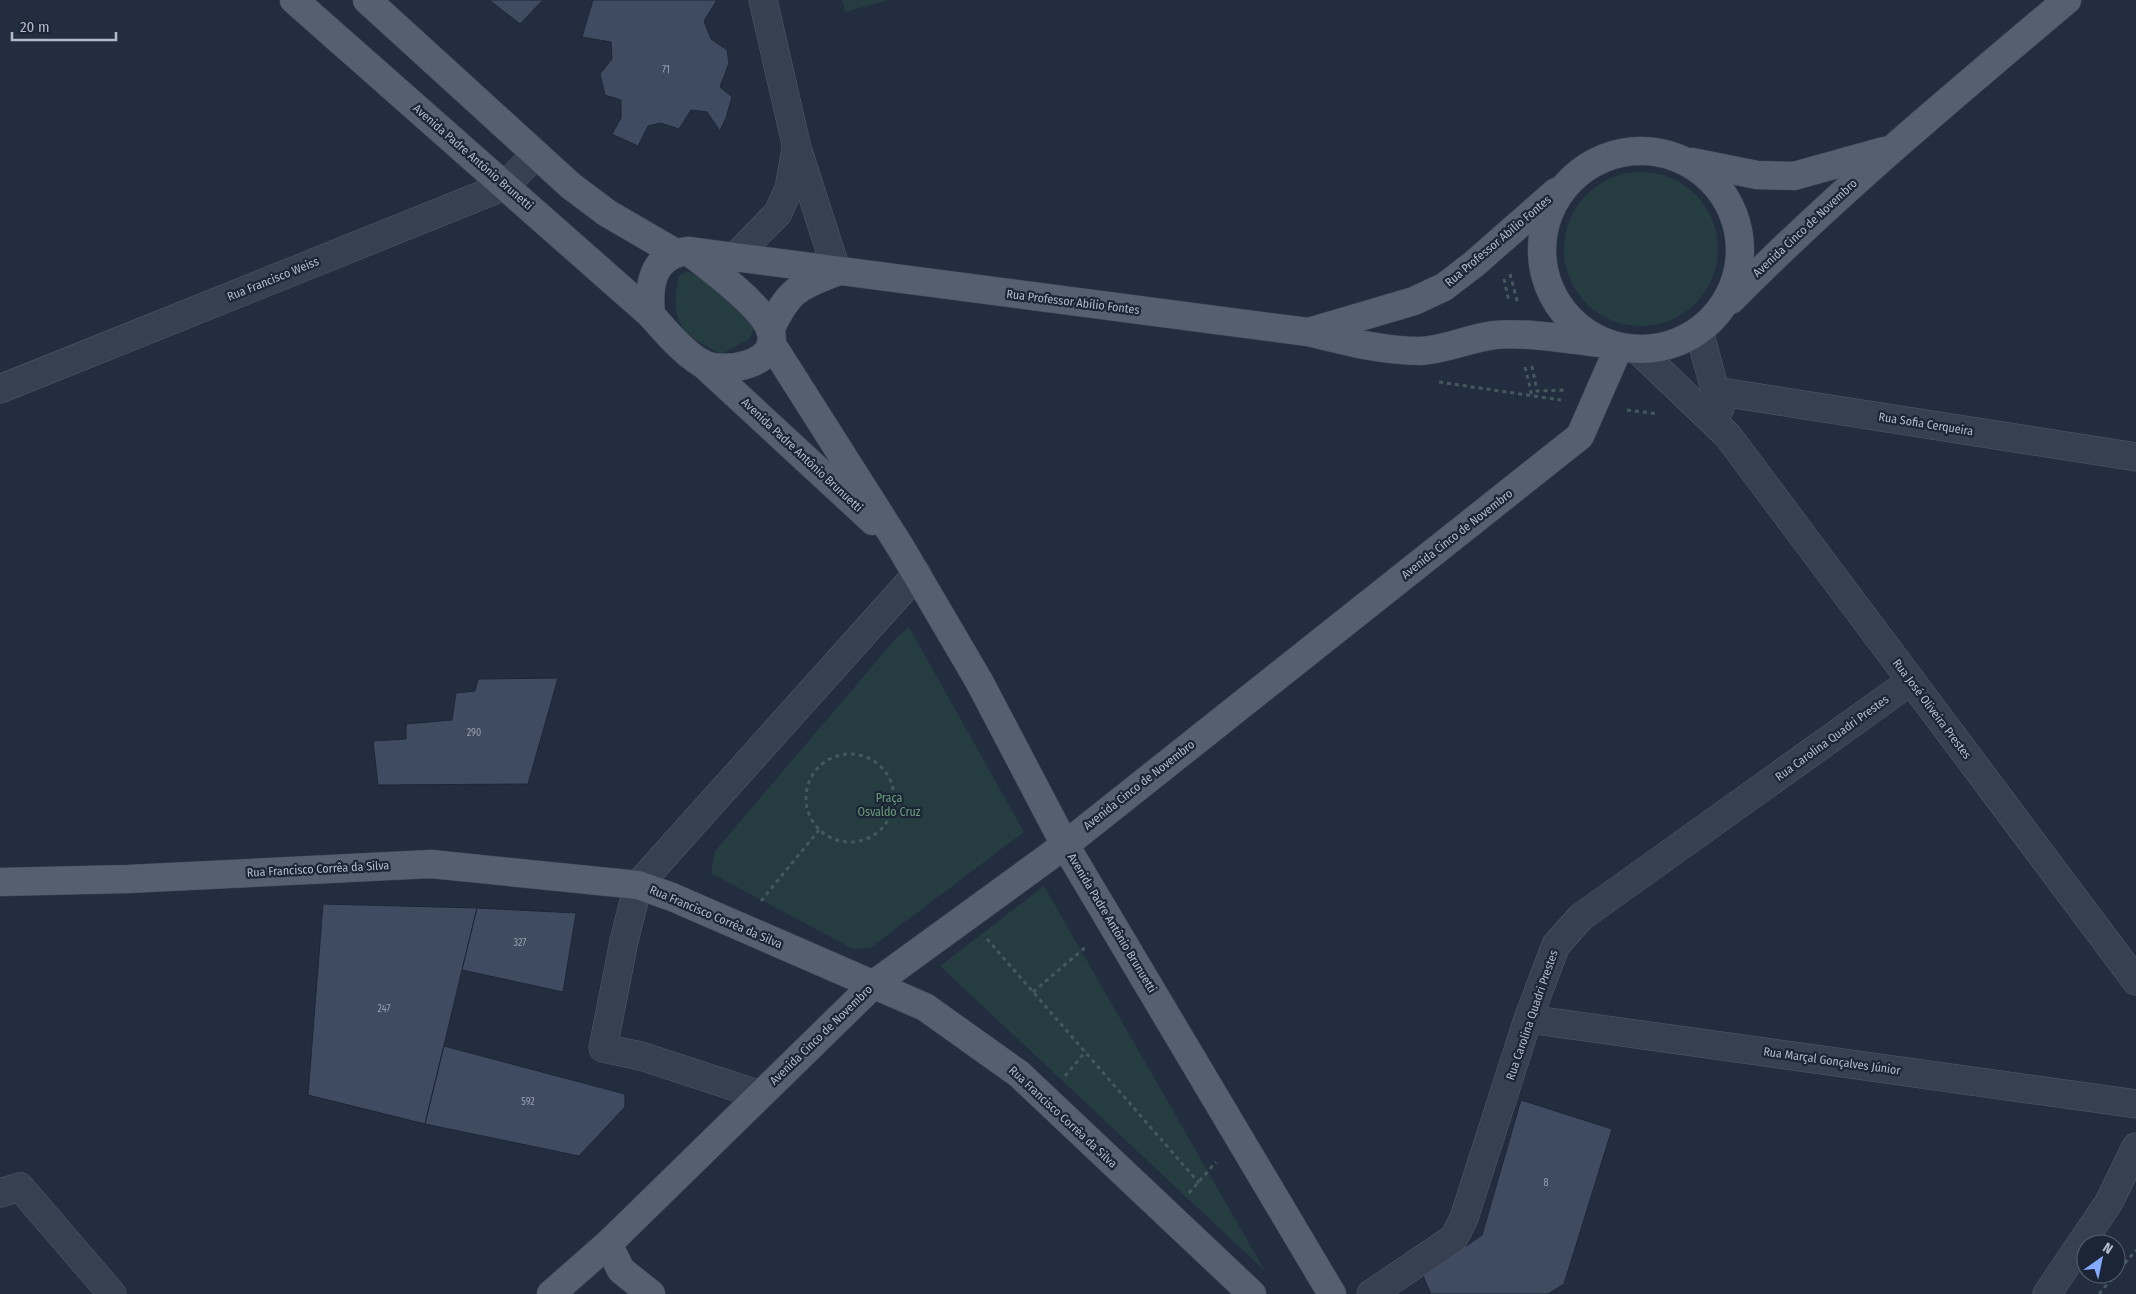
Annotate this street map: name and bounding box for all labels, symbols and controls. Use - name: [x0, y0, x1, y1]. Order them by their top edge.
- scale bar: [12, 10, 116, 42]
- text: 20 m: [20, 18, 50, 36]
- house number: 71: [662, 64, 670, 76]
- street label: Avenida Padre Antônio Brunetti: [410, 101, 536, 213]
- street label: Avenida Cinco de Novembro: [1750, 176, 1860, 280]
- street label: Rua Professor Abílio Fontes: [1442, 193, 1554, 289]
- street label: Rua Francisco Weiss: [225, 254, 321, 304]
- street label: Rua Professor Abílio Fontes: [1006, 287, 1140, 317]
- street label: Avenida Padre Antônio Brunuetti: [739, 395, 865, 515]
- street label: Rua Sofia Cerqueira: [1878, 410, 1974, 438]
- street label: Avenida Cinco de Novembro: [1399, 486, 1515, 582]
- street label: Rua José Oliveira Prestes: [1890, 656, 1974, 762]
- street label: Rua Carolina Quadri Prestes: [1773, 692, 1891, 784]
- house number: 290: [467, 727, 481, 739]
- street label: Avenida Cinco de Novembro: [1081, 737, 1197, 833]
- park label: Praça Osvaldo Cruz: [857, 791, 921, 819]
- street label: Avenida Padre Antônio Brunuetti: [1065, 851, 1159, 995]
- street label: Rua Francisco Corrêa da Silva: [246, 858, 390, 880]
- street label: Rua Francisco Corrêa da Silva: [648, 883, 784, 951]
- house number: 327: [514, 937, 526, 949]
- street label: Rua Carolina Quadri Prestes: [1503, 948, 1561, 1082]
- street label: Avenida Cinco de Novembro: [767, 982, 875, 1088]
- house number: 247: [378, 1003, 390, 1015]
- street label: Rua Marçal Gonçalves Júnior: [1762, 1044, 1902, 1078]
- street label: Rua Francisco Corrêa da Silva: [1006, 1063, 1120, 1171]
- house number: 592: [521, 1096, 535, 1108]
- house number: 8: [1544, 1177, 1549, 1189]
- north arrow: [2076, 1234, 2126, 1284]
- text: N: [2100, 1239, 2116, 1258]

